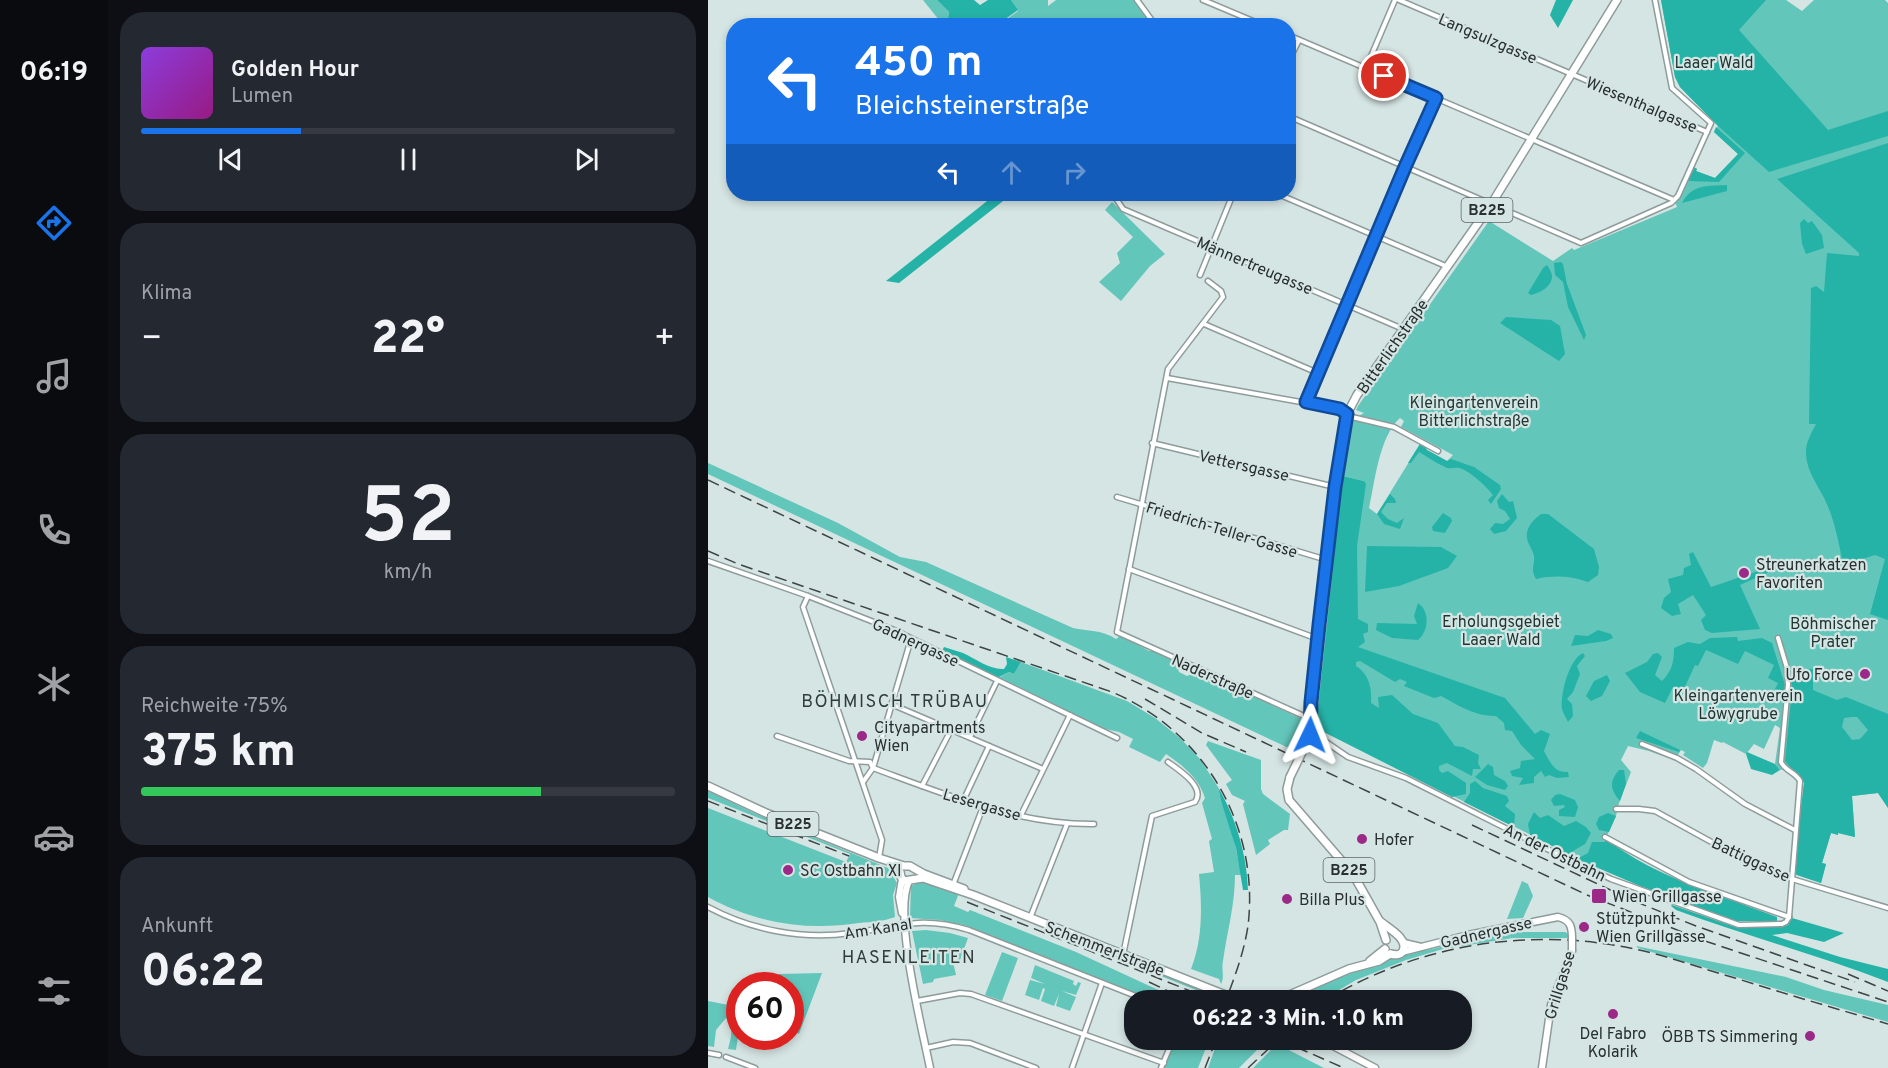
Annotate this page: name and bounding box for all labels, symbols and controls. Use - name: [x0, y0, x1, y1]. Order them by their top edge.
- street label: Langsulzgasse: [1435, 10, 1540, 70]
- text: 450 m: [855, 38, 982, 91]
- icon: left: [756, 42, 834, 120]
- pin: [1358, 50, 1409, 101]
- park label: Laaer Wald: [1674, 54, 1754, 74]
- text: 06:19: [20, 56, 88, 90]
- text: Golden Hour: [231, 57, 359, 84]
- icon: arrive: [1367, 59, 1400, 92]
- street label: Wiesenthalgasse: [1582, 73, 1700, 138]
- text: Lumen: [231, 84, 293, 110]
- text: Bleichsteinerstraße: [855, 90, 1089, 124]
- icon: previous: [214, 143, 247, 176]
- icon: pause: [392, 143, 425, 176]
- icon: next: [570, 143, 603, 176]
- icon: left: [932, 156, 965, 189]
- icon: ahead: [995, 156, 1028, 189]
- icon: right: [1058, 156, 1091, 189]
- road number: B225: [1462, 198, 1512, 222]
- icon: directions: [33, 202, 75, 244]
- street label: Männertreugasse: [1193, 233, 1315, 300]
- text: Klima: [141, 281, 192, 307]
- street label: Bitterlichstraße: [1354, 296, 1434, 398]
- text: 22°: [371, 312, 445, 369]
- text: −: [141, 319, 162, 361]
- text: +: [654, 319, 675, 361]
- icon: music: [33, 355, 75, 397]
- park label: Kleingartenverein Bitterlichstraße: [1410, 394, 1538, 432]
- street label: Vettersgasse: [1196, 447, 1291, 487]
- text: 52: [360, 471, 456, 570]
- street label: Friedrich-Teller-Gasse: [1143, 498, 1300, 564]
- icon: phone: [33, 509, 75, 551]
- place label: Streunerkatzen Favoriten: [1756, 556, 1866, 594]
- text: km/h: [384, 560, 432, 586]
- marker: Streunerkatzen Favoriten: [1737, 566, 1751, 580]
- park label: Erholungsgebiet Laaer Wald: [1442, 613, 1560, 651]
- street label: Gadnergasse: [869, 615, 962, 673]
- park label: Böhmischer Prater: [1790, 615, 1876, 653]
- street label: Naderstraße: [1168, 651, 1256, 705]
- icon: climate: [33, 663, 75, 705]
- place label: Ufo Force: [1785, 666, 1853, 686]
- marker: Ufo Force: [1858, 667, 1872, 681]
- park label: Kleingartenverein Löwygrube: [1674, 687, 1802, 725]
- district label: BÖHMISCH TRÜBAU: [801, 689, 989, 714]
- text: Reichweite · 75%: [141, 694, 288, 720]
- position arrow: [1278, 703, 1342, 767]
- place label: Cityapartments Wien: [874, 719, 985, 757]
- text: 375 km: [141, 725, 296, 782]
- marker: Cityapartments Wien: [855, 729, 869, 743]
- street label: Lesergasse: [940, 785, 1023, 827]
- road number: B225: [768, 812, 818, 836]
- icon: car: [33, 816, 75, 858]
- street label: An der Ostbahn: [1500, 820, 1609, 887]
- place label: Hofer: [1374, 831, 1414, 851]
- marker: Hofer: [1355, 832, 1369, 846]
- street label: Battiggasse: [1708, 834, 1793, 888]
- road number: B225: [1324, 858, 1374, 882]
- place label: SC Ostbahn XI: [800, 862, 902, 882]
- marker: SC Ostbahn XI: [781, 863, 795, 877]
- marker: Wien Grillgasse: [1590, 887, 1608, 905]
- place label: Wien Grillgasse: [1612, 888, 1722, 908]
- place label: Billa Plus: [1299, 891, 1365, 911]
- marker: Billa Plus: [1280, 892, 1294, 906]
- place label: Stützpunkt Wien Grillgasse: [1596, 910, 1706, 948]
- text: Ankunft: [141, 914, 213, 940]
- street label: Gadnergasse: [1439, 914, 1534, 954]
- street label: Am Kanal: [843, 915, 914, 945]
- street label: Schemmerlstraße: [1042, 918, 1167, 982]
- marker: Stützpunkt Wien Grillgasse: [1577, 920, 1591, 934]
- text: 06:22: [141, 945, 265, 1002]
- district label: HASENLEITEN: [842, 947, 976, 970]
- street label: Grillgasse: [1541, 949, 1581, 1022]
- icon: filters: [33, 970, 75, 1012]
- speed limit sign: 60: [726, 972, 804, 1050]
- text: 06:22 · 3 Min. · 1.0 km: [1192, 1006, 1404, 1033]
- marker: Del Fabro Kolarik: [1606, 1007, 1620, 1021]
- place label: Del Fabro Kolarik: [1579, 1025, 1647, 1063]
- place label: ÖBB TS Simmering: [1661, 1026, 1798, 1048]
- marker: ÖBB TS Simmering: [1803, 1029, 1817, 1043]

